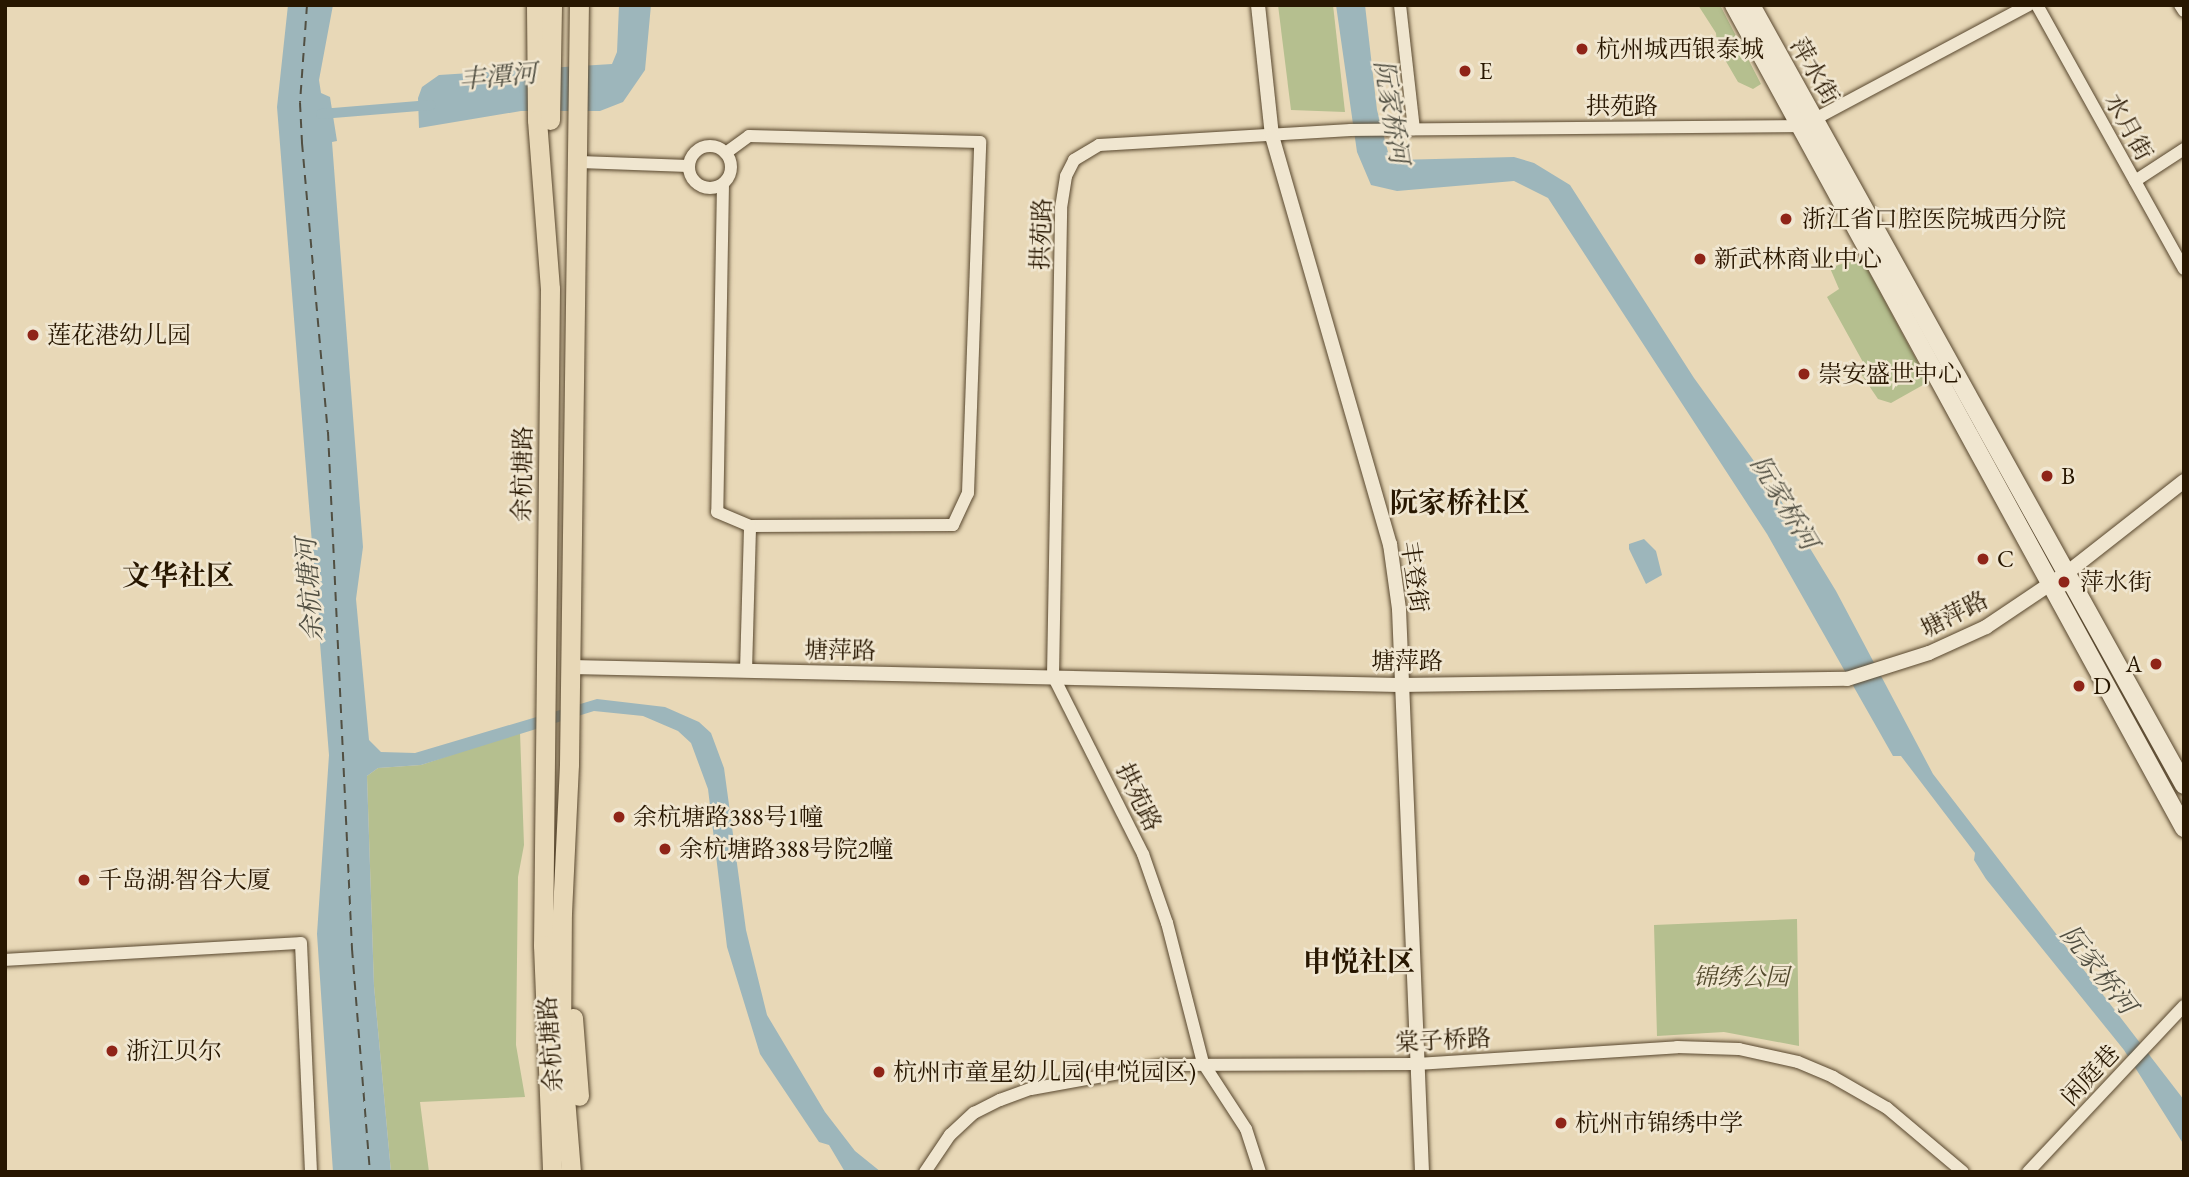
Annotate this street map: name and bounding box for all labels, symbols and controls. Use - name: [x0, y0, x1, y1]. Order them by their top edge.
- street label: 萍水街: [1785, 33, 1845, 109]
- place label: 杭州城西银泰城: [1596, 35, 1764, 63]
- marker: 杭州城西银泰城: [1574, 41, 1590, 57]
- place label: E: [1479, 57, 1493, 85]
- water label: 丰潭河: [458, 58, 538, 96]
- water label: 阮家桥河: [1367, 58, 1415, 166]
- marker: E: [1457, 63, 1473, 79]
- street label: 水月街: [2099, 89, 2159, 165]
- street label: 拱苑路: [1586, 92, 1658, 120]
- street label: 拱苑路: [1025, 198, 1057, 270]
- place label: 浙江省口腔医院城西分院: [1802, 205, 2066, 233]
- marker: 浙江省口腔医院城西分院: [1776, 209, 1796, 229]
- place label: 新武林商业中心: [1714, 245, 1882, 273]
- marker: 新武林商业中心: [1692, 251, 1708, 267]
- place label: 莲花港幼儿园: [47, 321, 191, 349]
- marker: 莲花港幼儿园: [25, 327, 41, 343]
- place label: 崇安盛世中心: [1818, 360, 1962, 388]
- marker: 崇安盛世中心: [1796, 366, 1812, 382]
- street label: 余杭塘路: [507, 426, 537, 522]
- water label: 阮家桥河: [1744, 450, 1824, 556]
- place label: B: [2061, 462, 2075, 490]
- marker: B: [2039, 468, 2055, 484]
- district label: 阮家桥社区: [1390, 485, 1530, 519]
- water label: 余杭塘河: [291, 537, 329, 643]
- street label: 丰登街: [1396, 539, 1434, 615]
- place label: C: [1997, 545, 2014, 573]
- marker: C: [1975, 551, 1991, 567]
- district label: 文华社区: [122, 558, 234, 592]
- place label: 萍水街: [2080, 568, 2152, 596]
- marker: 萍水街: [2054, 572, 2074, 592]
- street label: 塘萍路: [1915, 585, 1993, 643]
- street label: 塘萍路: [804, 635, 876, 665]
- street label: 塘萍路: [1371, 647, 1443, 675]
- place label: A: [2125, 650, 2142, 678]
- marker: A: [2148, 656, 2164, 672]
- place label: D: [2093, 672, 2111, 700]
- marker: D: [2071, 678, 2087, 694]
- street label: 拱苑路: [1110, 758, 1168, 836]
- place label: 余杭塘路388号1幢: [633, 803, 823, 831]
- marker: 余杭塘路388号1幢: [611, 809, 627, 825]
- place label: 余杭塘路388号院2幢: [679, 835, 893, 863]
- marker: 余杭塘路388号院2幢: [657, 841, 673, 857]
- place label: 千岛湖·智谷大厦: [98, 866, 271, 894]
- marker: 千岛湖·智谷大厦: [76, 872, 92, 888]
- water label: 阮家桥河: [2054, 919, 2142, 1021]
- district label: 申悦社区: [1303, 944, 1415, 978]
- park label: 锦绣公园: [1693, 963, 1789, 991]
- street label: 余杭塘路: [532, 995, 568, 1093]
- street label: 棠子桥路: [1394, 1023, 1492, 1057]
- place label: 浙江贝尔: [126, 1037, 222, 1065]
- street label: 闲庭巷: [2055, 1039, 2125, 1111]
- marker: 浙江贝尔: [104, 1043, 120, 1059]
- place label: 杭州市童星幼儿园(申悦园区): [893, 1058, 1196, 1086]
- marker: 杭州市童星幼儿园(申悦园区): [871, 1064, 887, 1080]
- place label: 杭州市锦绣中学: [1575, 1109, 1743, 1137]
- marker: 杭州市锦绣中学: [1553, 1115, 1569, 1131]

